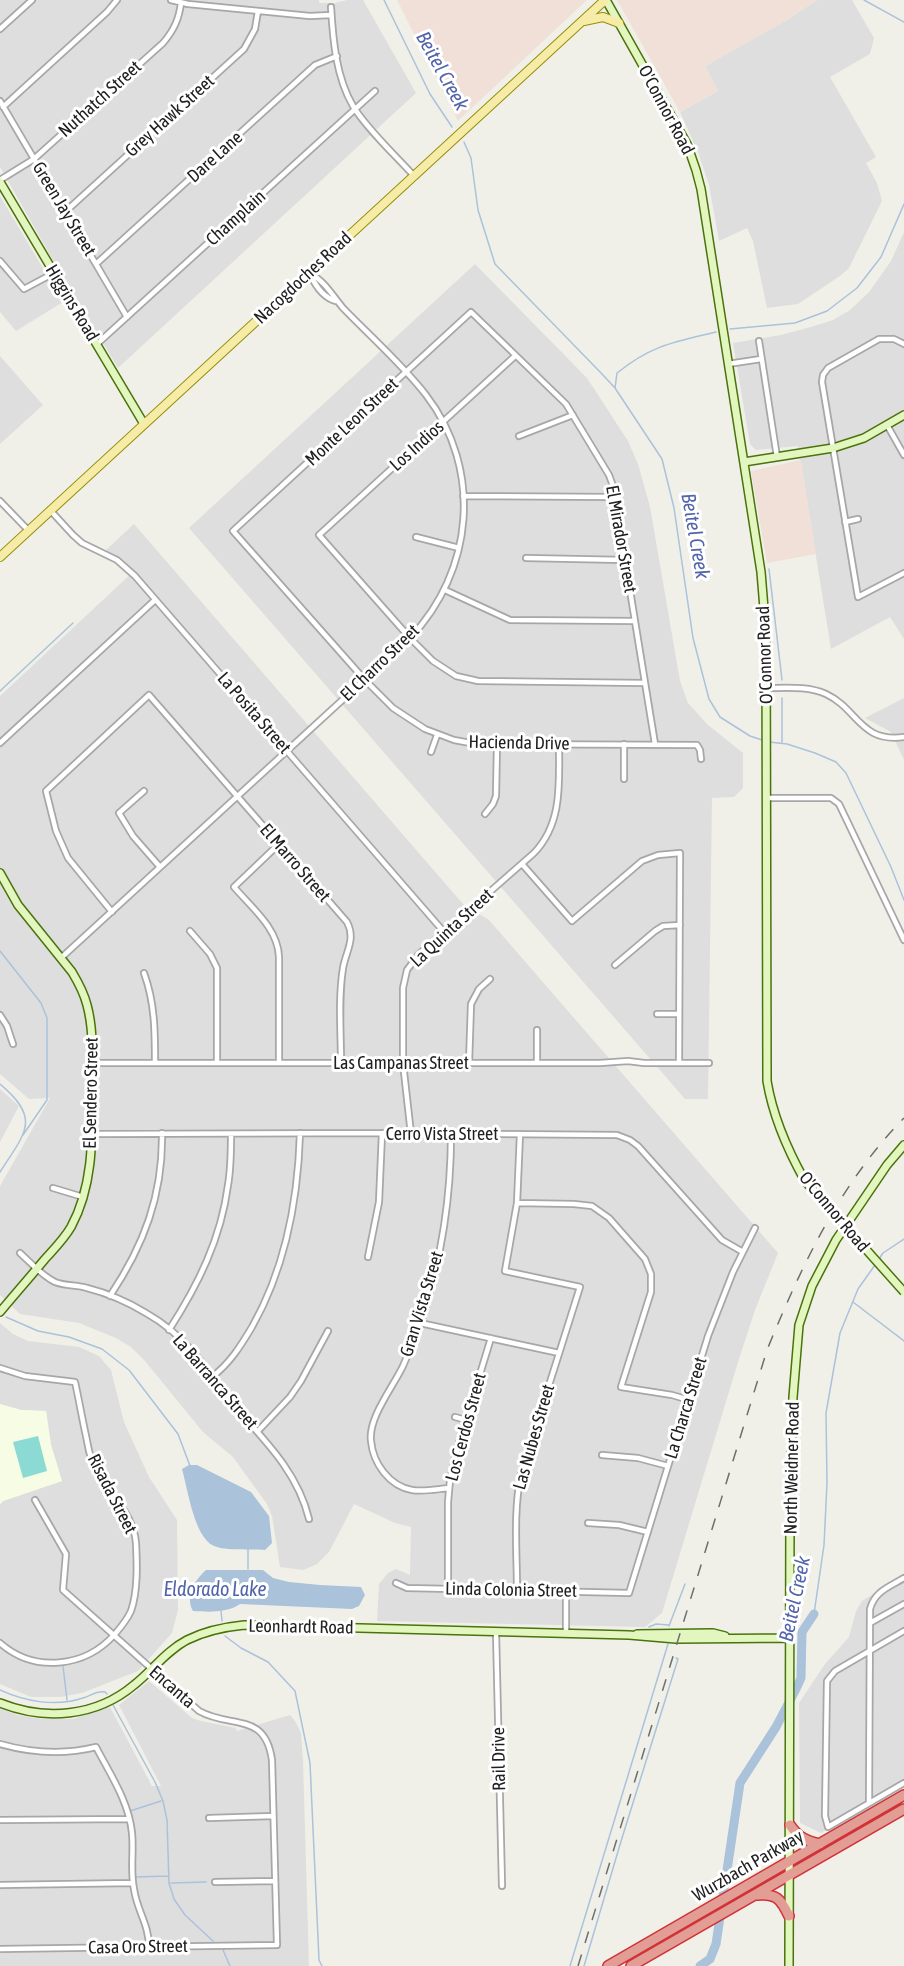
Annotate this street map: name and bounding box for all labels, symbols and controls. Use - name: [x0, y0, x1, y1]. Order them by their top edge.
- water label: Beitel Creek: [410, 27, 474, 115]
- street label: Nuthatch Street: [54, 56, 146, 142]
- street label: O'Connor Road: [633, 62, 699, 158]
- street label: Grey Hawk Street: [121, 70, 219, 162]
- street label: Dare Lane: [183, 127, 247, 187]
- street label: Green Jay Street: [27, 158, 101, 260]
- street label: Champlain: [202, 186, 270, 250]
- street label: Nacogdoches Road: [250, 227, 356, 329]
- street label: Higgins Road: [41, 261, 103, 345]
- street label: Monte Leon Street: [301, 373, 403, 471]
- street label: Los Indios: [386, 416, 448, 476]
- street label: El Mirador Street: [601, 484, 641, 594]
- water label: Beitel Creek: [676, 491, 714, 581]
- street label: O'Connor Road: [752, 606, 778, 704]
- street label: El Charro Street: [336, 620, 424, 706]
- street label: La Posita Street: [213, 668, 295, 758]
- street label: Hacienda Drive: [468, 731, 570, 755]
- street label: El Marro Street: [255, 820, 335, 906]
- street label: La Quinta Street: [406, 884, 498, 972]
- street label: El Sendero Street: [79, 1037, 103, 1149]
- street label: Las Campanas Street: [333, 1052, 469, 1074]
- street label: Cerro Vista Street: [386, 1123, 498, 1145]
- street label: O'Connor Road: [794, 1167, 874, 1257]
- street label: Gran Vista Street: [396, 1249, 448, 1359]
- street label: La Barranca Street: [168, 1330, 262, 1434]
- street label: La Charca Street: [660, 1354, 712, 1462]
- street label: Los Cerdos Street: [441, 1371, 491, 1483]
- street label: Las Nubes Street: [509, 1382, 559, 1492]
- street label: North Weidner Road: [780, 1401, 804, 1535]
- street label: Risada Street: [83, 1450, 141, 1538]
- water label: Beitel Creek: [774, 1554, 816, 1644]
- water label: Eldorado Lake: [163, 1578, 267, 1602]
- street label: Linda Colonia Street: [445, 1578, 577, 1602]
- street label: Leonhardt Road: [248, 1615, 354, 1639]
- street label: Encanta: [145, 1661, 199, 1713]
- street label: Rail Drive: [488, 1727, 510, 1791]
- street label: Wurzbach Parkway: [689, 1826, 807, 1906]
- street label: Casa Oro Street: [88, 1935, 188, 1959]

